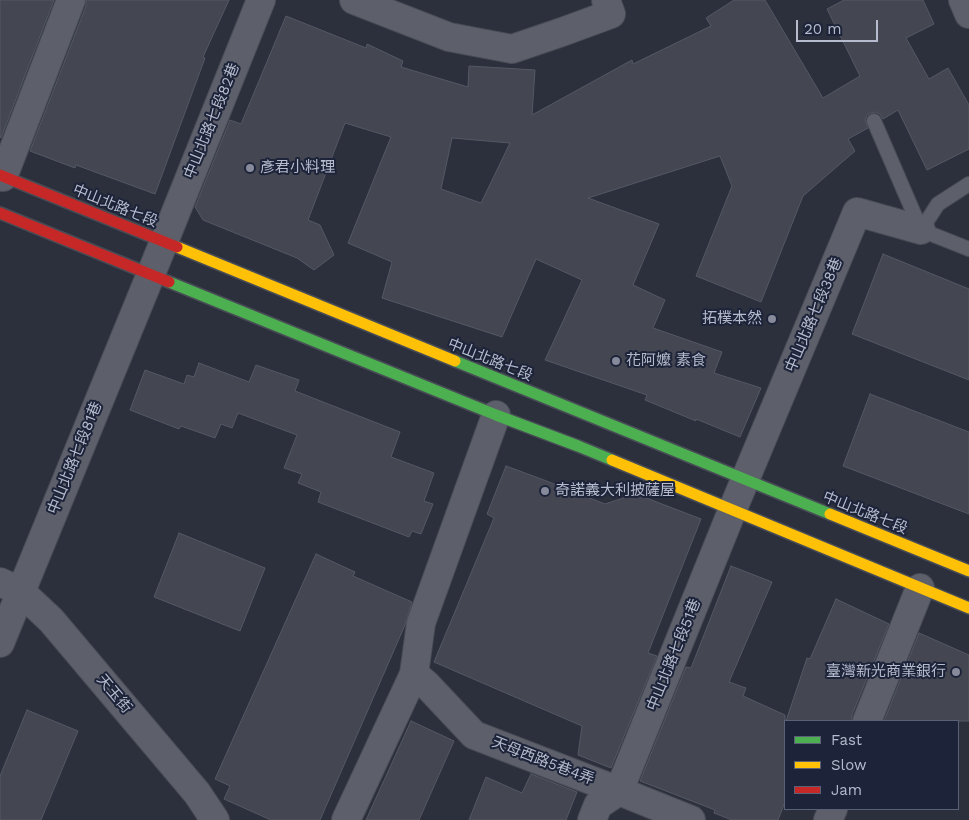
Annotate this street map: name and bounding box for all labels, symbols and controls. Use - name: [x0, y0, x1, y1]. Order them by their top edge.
- scale bar: [799, 10, 882, 42]
- text: 20 m: [804, 20, 842, 38]
- street label: 中山北路七段82巷: [181, 61, 243, 181]
- place label: 彥君小料理: [260, 159, 335, 177]
- marker: 彥君小料理: [244, 162, 256, 174]
- street label: 中山北路七段: [70, 181, 160, 231]
- street label: 中山北路七段38巷: [782, 255, 846, 375]
- place label: 拓樸本然: [702, 310, 762, 328]
- marker: 拓樸本然: [766, 313, 778, 325]
- street label: 中山北路七段: [445, 335, 535, 385]
- place label: 花阿嬤 素食: [626, 352, 706, 370]
- marker: 花阿嬤 素食: [610, 355, 622, 367]
- street label: 中山北路七段81巷: [44, 399, 106, 517]
- place label: 奇諾義大利披薩屋: [555, 482, 675, 500]
- marker: 奇諾義大利披薩屋: [539, 485, 551, 497]
- street label: 中山北路七段: [820, 488, 910, 538]
- street label: 中山北路七段51巷: [643, 596, 705, 714]
- place label: 臺灣新光商業銀行: [826, 663, 946, 681]
- marker: 臺灣新光商業銀行: [950, 666, 962, 678]
- street label: 天玉街: [93, 671, 135, 717]
- legend: [784, 720, 959, 810]
- text: Fast: [831, 731, 862, 749]
- street label: 天母西路5巷4弄: [489, 733, 597, 789]
- text: Slow: [831, 756, 867, 774]
- text: Jam: [831, 781, 862, 799]

